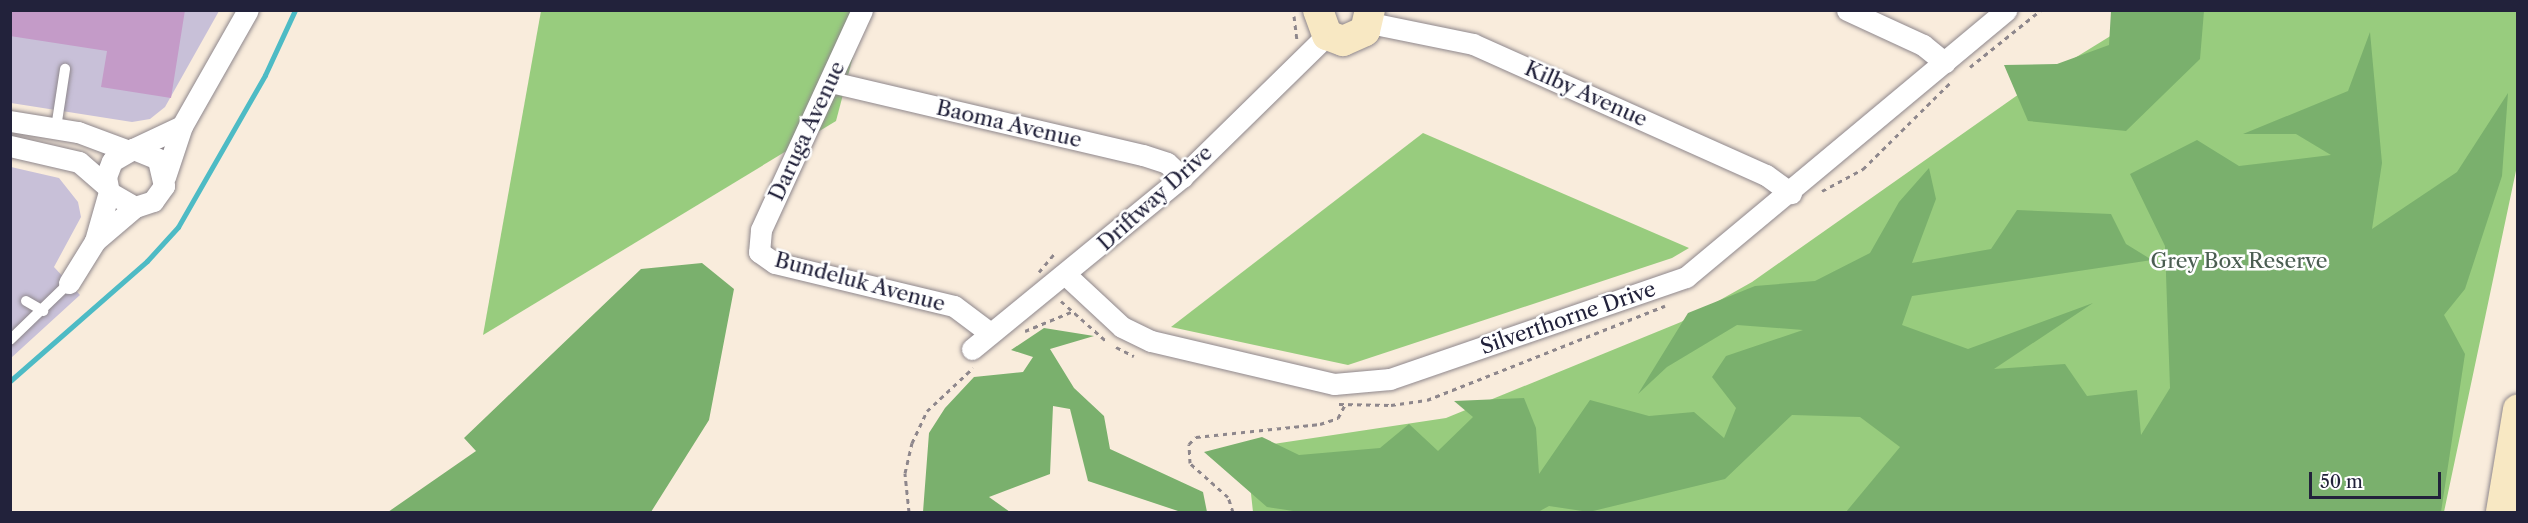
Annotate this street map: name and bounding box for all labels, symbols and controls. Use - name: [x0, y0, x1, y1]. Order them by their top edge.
- street label: Kilby Avenue: [1520, 55, 1652, 133]
- street label: Daruga Avenue: [763, 57, 851, 205]
- street label: Baoma Avenue: [933, 95, 1085, 153]
- street label: Driftway Drive: [1092, 140, 1218, 256]
- street label: Bundeluk Avenue: [771, 247, 949, 317]
- park label: Grey Box Reserve: [2150, 248, 2328, 274]
- street label: Silverthorne Drive: [1477, 276, 1659, 360]
- scale bar: [2312, 460, 2444, 498]
- text: 50 m: [2320, 471, 2363, 493]

